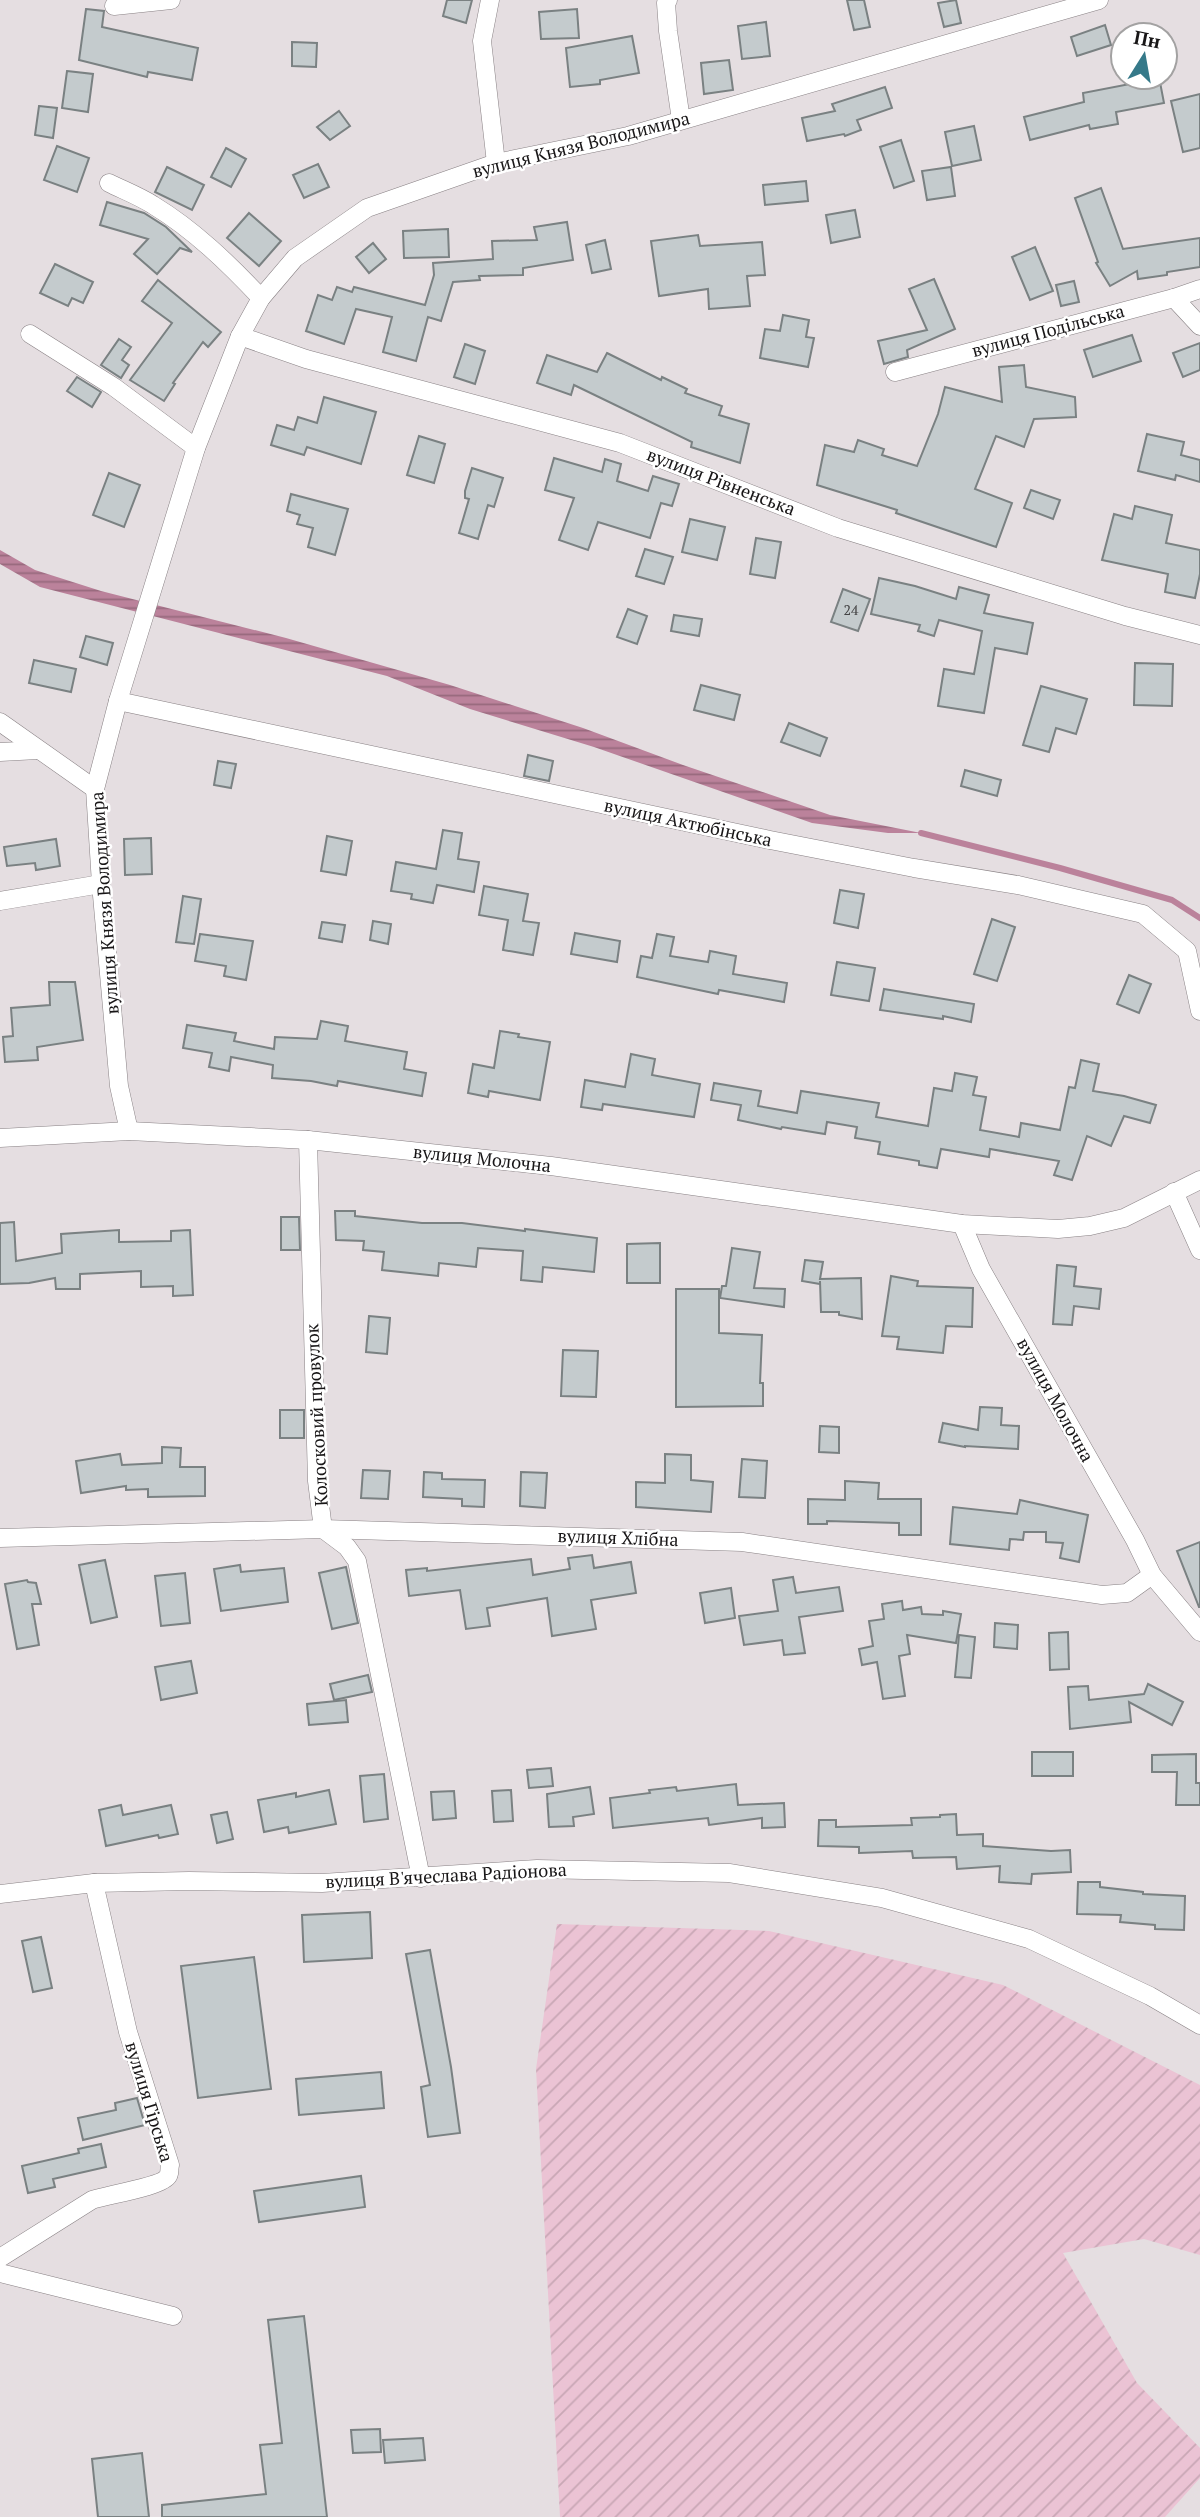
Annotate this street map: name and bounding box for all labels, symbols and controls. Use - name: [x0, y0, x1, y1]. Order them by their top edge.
- north arrow: [1109, 21, 1179, 91]
- text: Пн: [1132, 24, 1163, 54]
- street label: вулиця Князя Володимира: [470, 105, 692, 183]
- street label: вулиця Подільська: [969, 298, 1127, 362]
- street label: вулиця Рівненська: [644, 442, 799, 520]
- house number: 24: [844, 600, 859, 619]
- street label: вулиця Князя Володимира: [84, 791, 124, 1015]
- street label: вулиця Актюбінська: [602, 793, 774, 852]
- street label: вулиця Молочна: [412, 1139, 552, 1177]
- street label: Колосковий провулок: [299, 1323, 333, 1507]
- street label: вулиця Молочна: [1012, 1333, 1100, 1466]
- street label: вулиця Хлібна: [557, 1523, 679, 1551]
- street label: вулиця В'ячеслава Радіонова: [325, 1857, 567, 1893]
- street label: вулиця Гірська: [120, 2039, 180, 2165]

